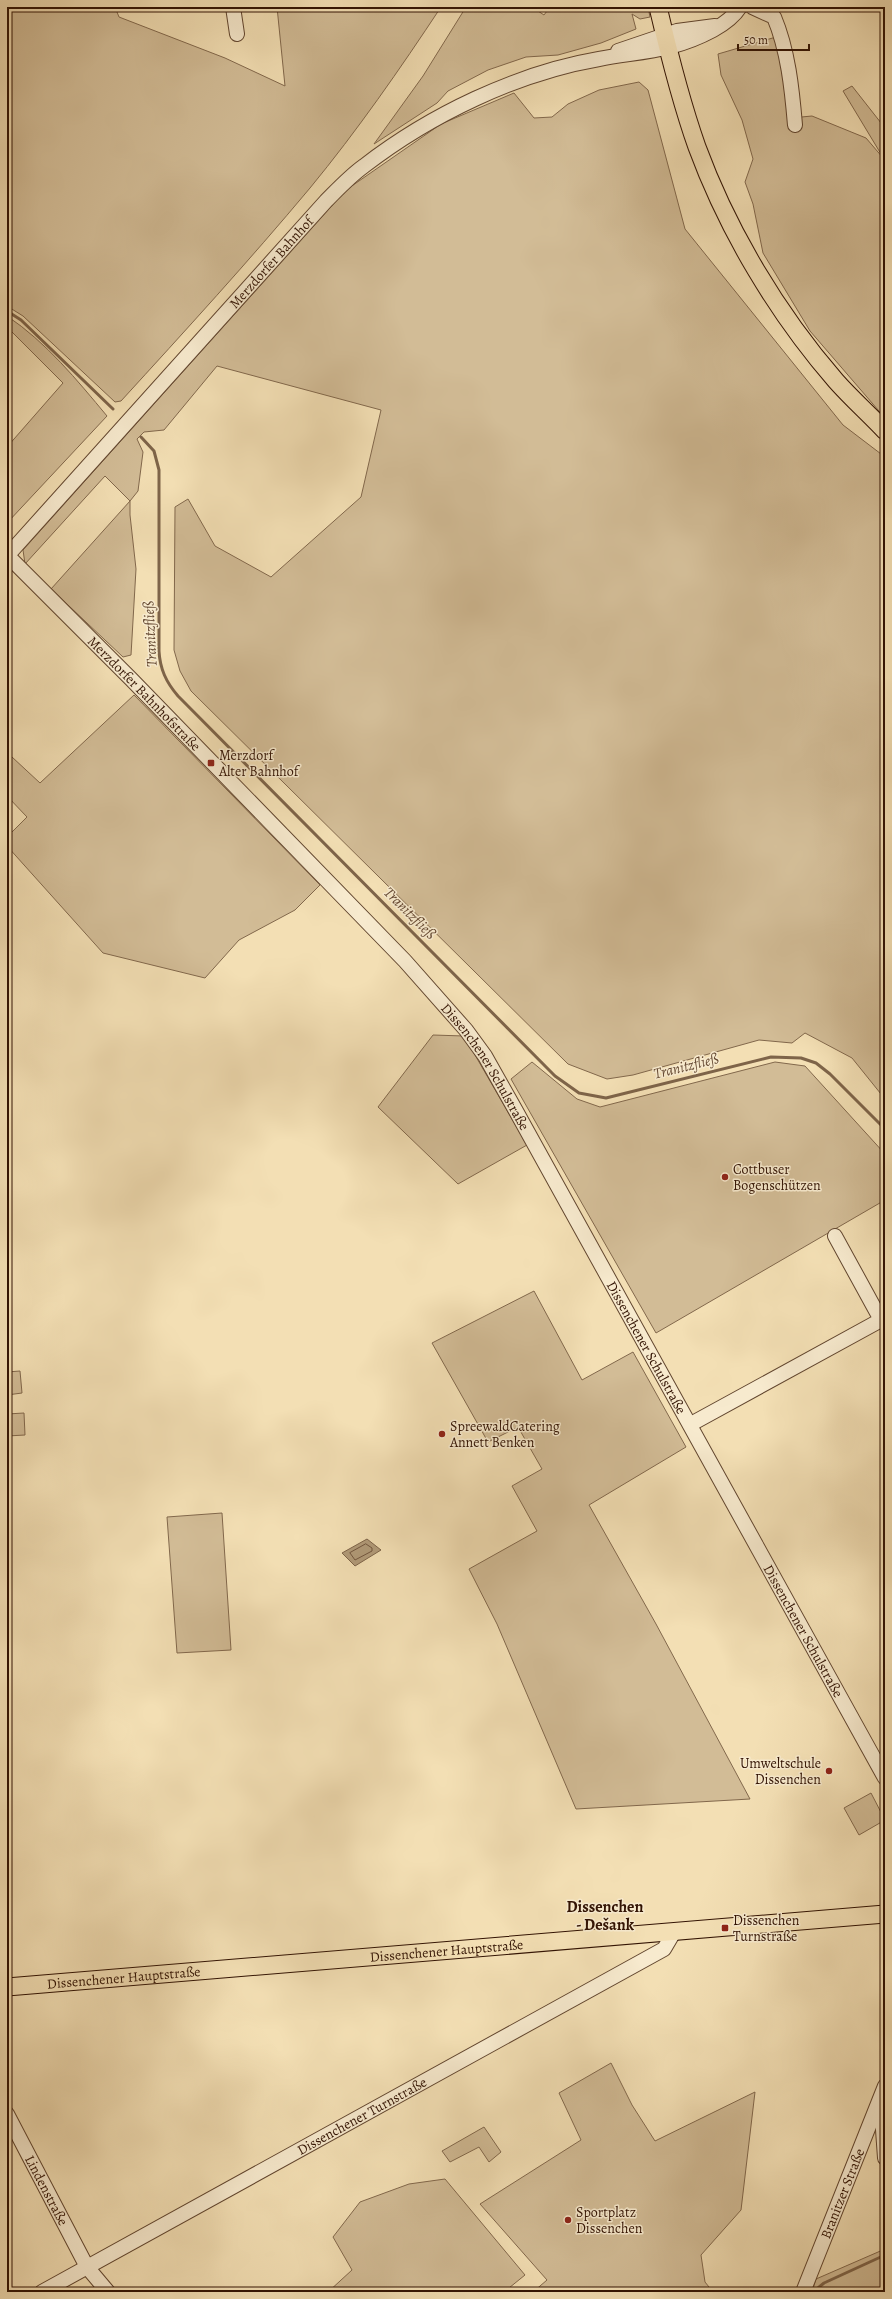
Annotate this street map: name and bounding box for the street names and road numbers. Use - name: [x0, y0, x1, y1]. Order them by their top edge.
- street label: Merzdorfer Bahnhof: [225, 211, 319, 313]
- street label: Merzdorfer Bahnhofstraße: [83, 632, 205, 755]
- street label: Dissenchener Schulstraße: [437, 999, 534, 1134]
- street label: Dissenchener Schulstraße: [602, 1278, 691, 1417]
- street label: Dissenchener Schulstraße: [759, 1561, 847, 1701]
- street label: Dissenchener Hauptstraße: [369, 1935, 524, 1967]
- street label: Dissenchener Hauptstraße: [46, 1962, 201, 1994]
- street label: Dissenchener Turnstraße: [294, 2073, 430, 2160]
- street label: Branitzer Straße: [816, 2146, 869, 2242]
- street label: Lindenstraße: [20, 2152, 73, 2229]

